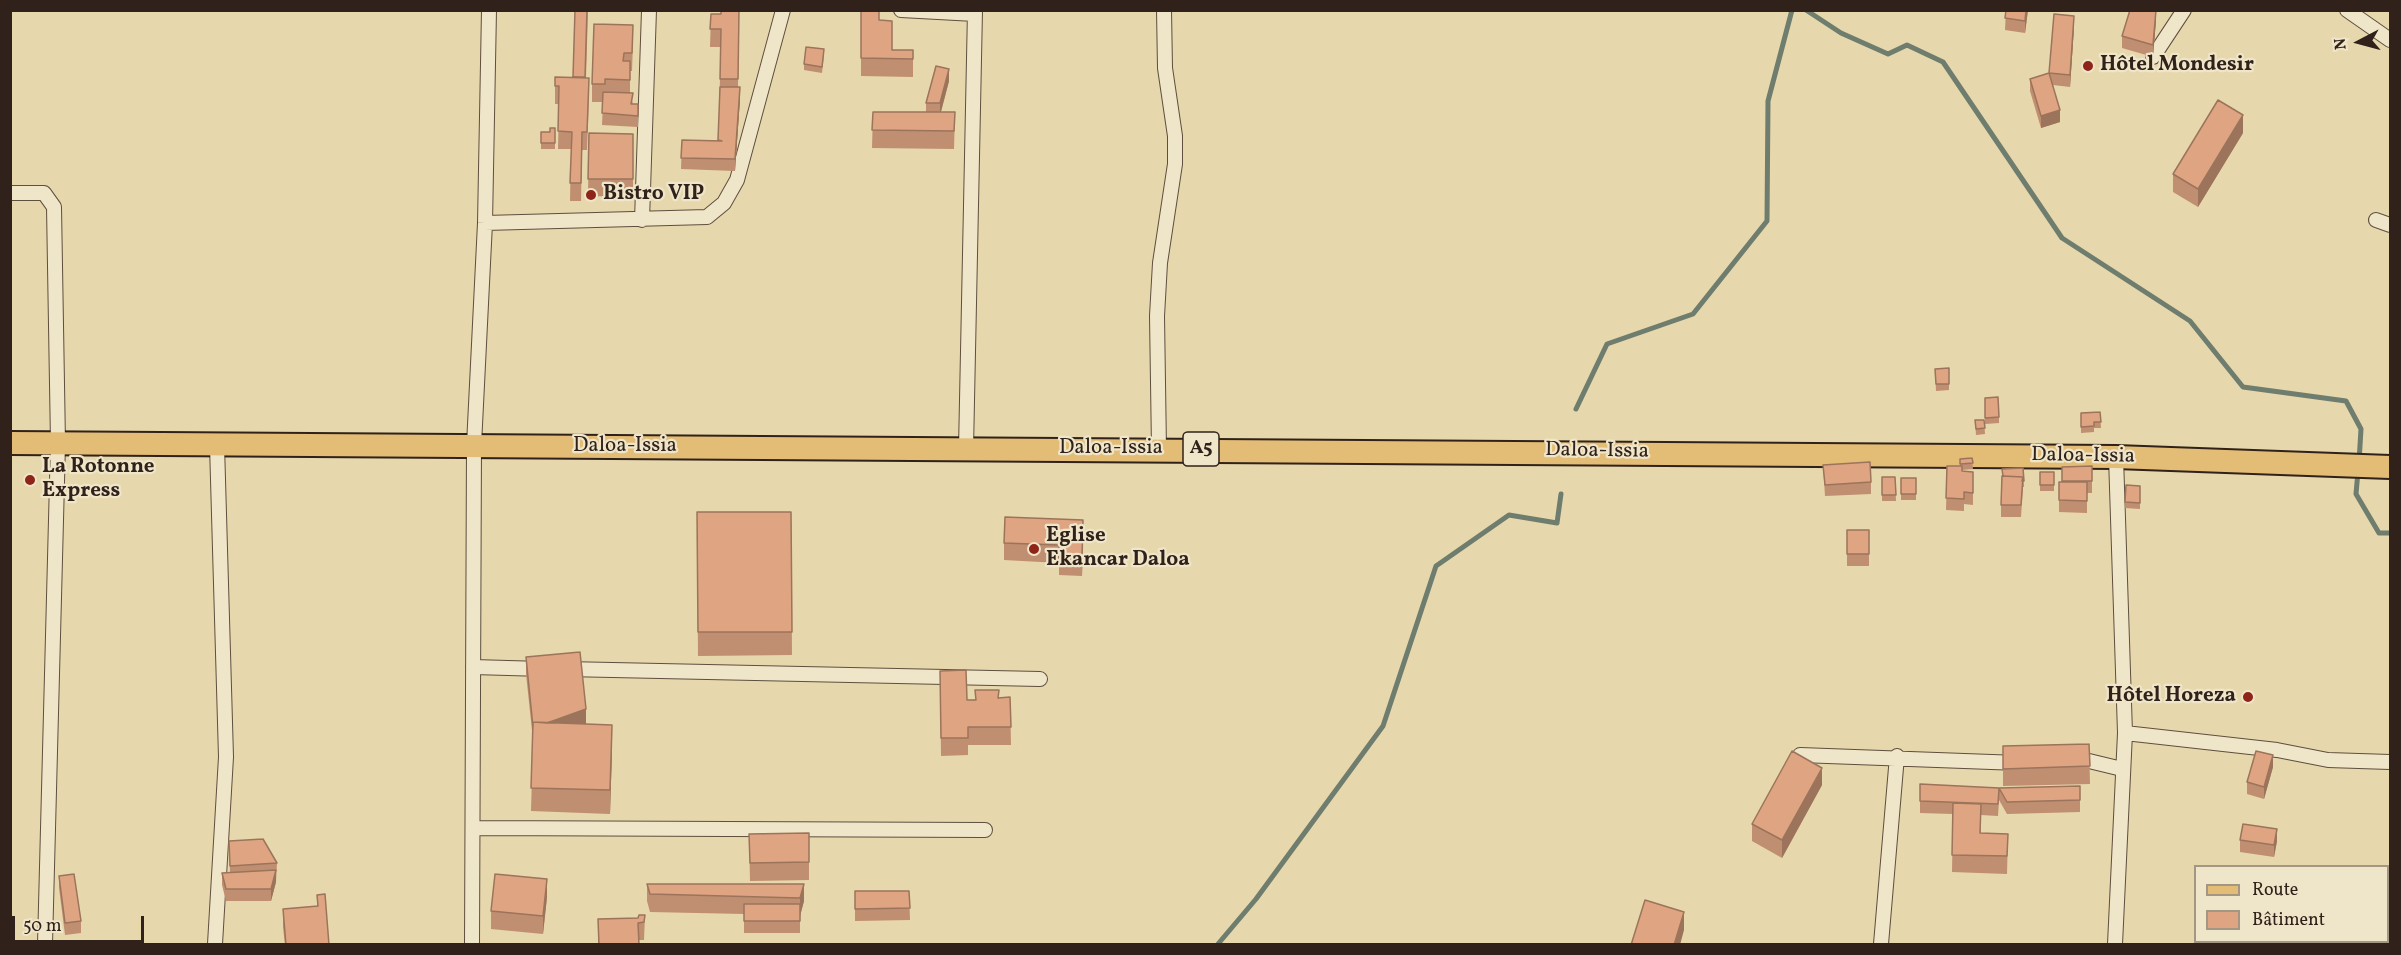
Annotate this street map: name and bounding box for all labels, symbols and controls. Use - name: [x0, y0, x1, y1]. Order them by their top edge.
- north arrow: [2329, 12, 2389, 72]
- text: N: [2330, 37, 2353, 51]
- place label: Hôtel Mondesir: [2100, 53, 2254, 79]
- marker: Hôtel Mondesir: [2081, 59, 2095, 73]
- place label: Bistro VIP: [603, 182, 704, 208]
- marker: Bistro VIP: [584, 188, 598, 202]
- road number: A5: [1183, 432, 1219, 466]
- street label: Daloa-Issia: [573, 434, 677, 460]
- street label: Daloa-Issia: [1059, 436, 1163, 462]
- street label: Daloa-Issia: [1545, 438, 1649, 466]
- street label: Daloa-Issia: [2031, 443, 2135, 471]
- place label: La Rotonne Express: [42, 455, 154, 505]
- marker: La Rotonne Express: [23, 473, 37, 487]
- place label: Eglise Ekancar Daloa: [1046, 524, 1190, 574]
- marker: Eglise Ekancar Daloa: [1027, 542, 1041, 556]
- place label: Hôtel Horeza: [2107, 684, 2236, 710]
- marker: Hôtel Horeza: [2241, 690, 2255, 704]
- legend: [2194, 865, 2389, 943]
- text: Route: [2252, 878, 2298, 903]
- scale bar: [15, 904, 147, 942]
- text: Bâtiment: [2252, 908, 2325, 933]
- text: 50 m: [23, 914, 62, 939]

